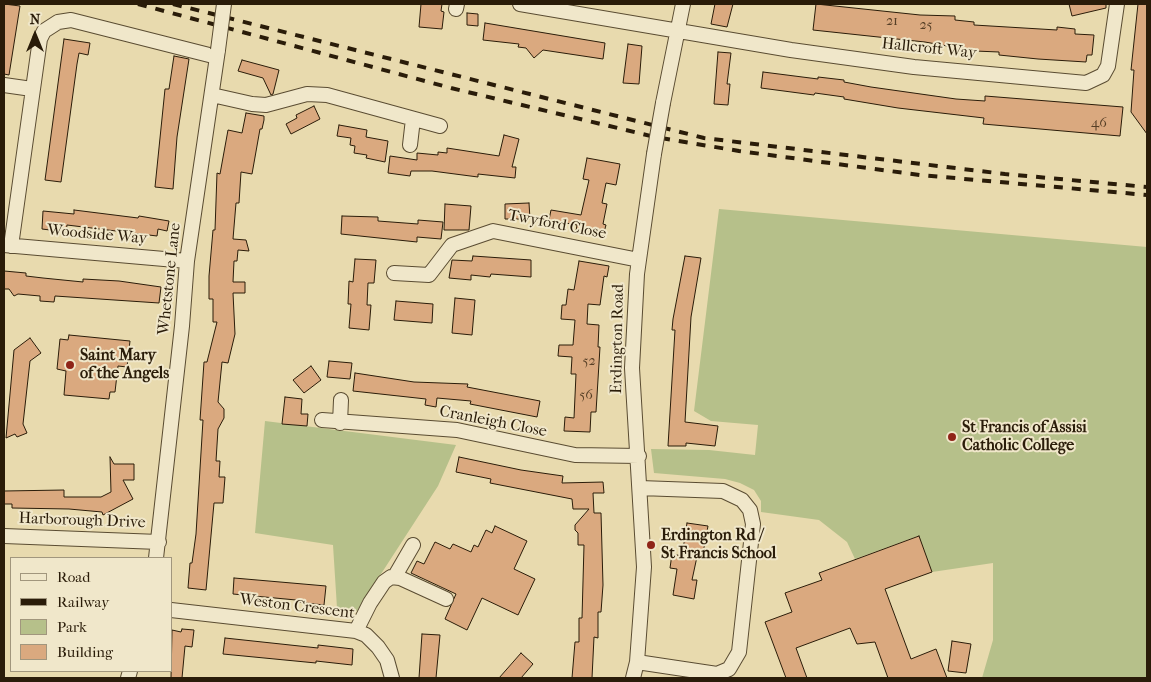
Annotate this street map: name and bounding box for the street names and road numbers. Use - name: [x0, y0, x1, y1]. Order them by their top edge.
- street label: Hallcroft Way: [881, 34, 977, 64]
- street label: Twyford Close: [506, 206, 608, 244]
- street label: Woodside Way: [46, 221, 148, 249]
- street label: Whetstone Lane: [155, 222, 185, 336]
- street label: Erdington Road: [607, 284, 629, 394]
- street label: Cranleigh Close: [438, 402, 548, 442]
- street label: Harborough Drive: [18, 509, 146, 533]
- street label: Weston Crescent: [238, 590, 356, 624]

